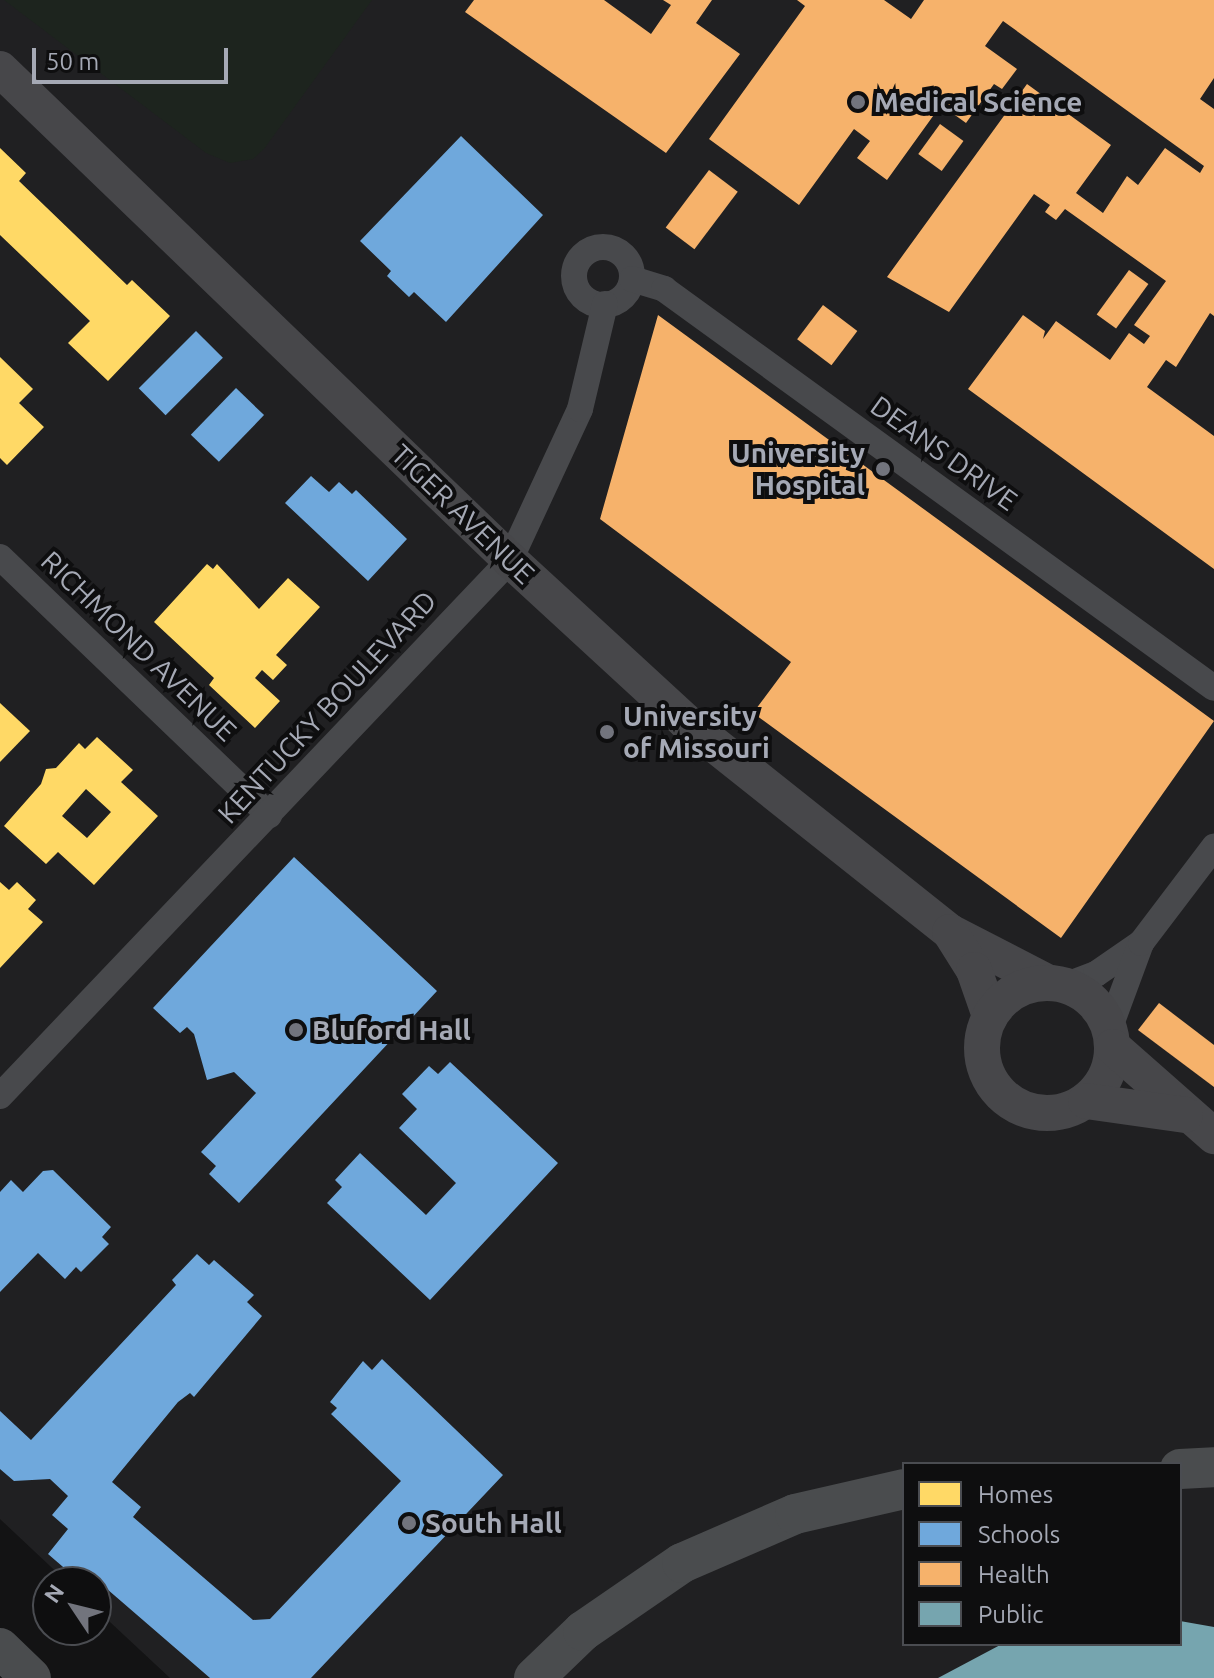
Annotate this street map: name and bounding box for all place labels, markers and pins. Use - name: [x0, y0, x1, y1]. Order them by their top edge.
- place label: Medical Science: [874, 85, 1082, 119]
- marker: Medical Science: [849, 93, 867, 111]
- place label: University Hospital: [731, 436, 865, 502]
- marker: University Hospital: [872, 458, 894, 480]
- place label: University of Missouri: [623, 699, 770, 765]
- marker: University of Missouri: [598, 723, 616, 741]
- place label: Bluford Hall: [312, 1013, 471, 1047]
- marker: Bluford Hall: [287, 1021, 305, 1039]
- place label: South Hall: [425, 1506, 562, 1540]
- marker: South Hall: [400, 1514, 418, 1532]

